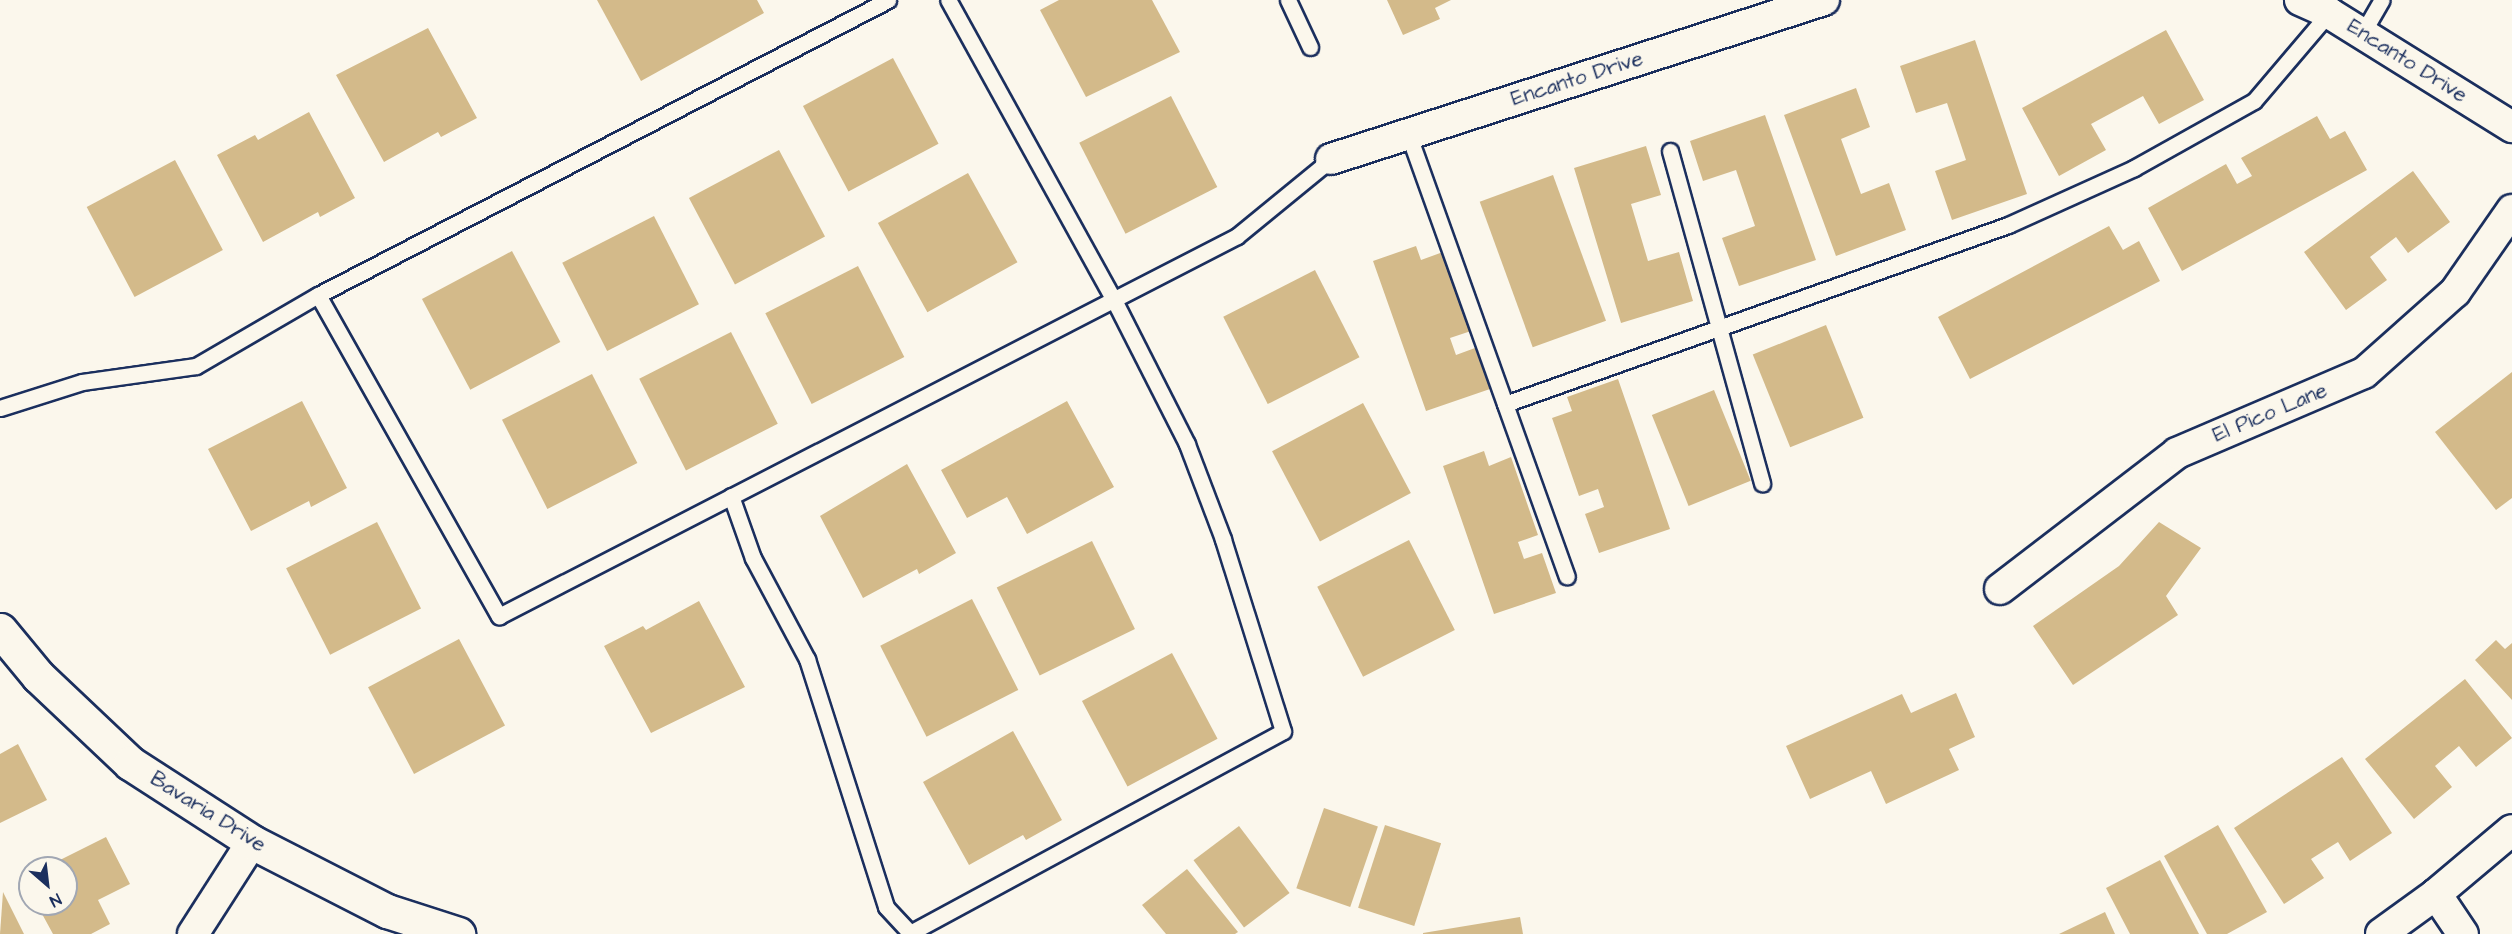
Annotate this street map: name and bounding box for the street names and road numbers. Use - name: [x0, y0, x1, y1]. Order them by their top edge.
- street label: Encanto Drive: [2342, 14, 2472, 108]
- street label: Encanto Drive: [1508, 46, 1646, 112]
- street label: El Pico Lane: [2209, 378, 2331, 448]
- street label: Bavaria Drive: [145, 766, 271, 858]

